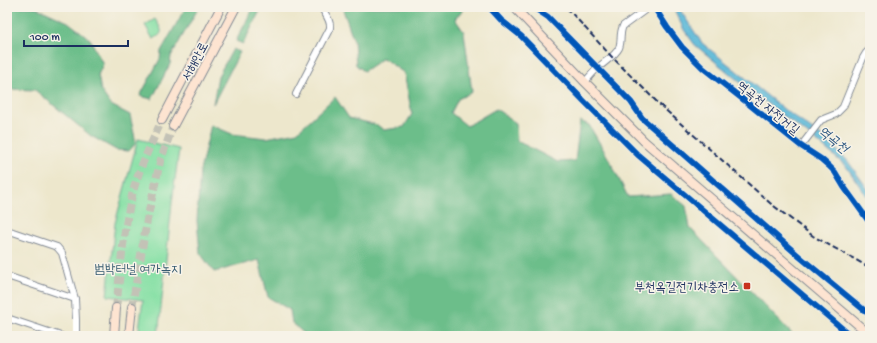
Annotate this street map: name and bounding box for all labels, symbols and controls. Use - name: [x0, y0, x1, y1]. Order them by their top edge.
- scale bar: [24, 22, 128, 48]
- text: 100 m: [29, 31, 60, 45]
- street label: 서해안로: [180, 40, 213, 84]
- street label: 역곡천 자전거길: [733, 79, 802, 139]
- water label: 역곡천: [814, 124, 852, 159]
- park label: 범박터널 여가녹지: [95, 263, 181, 278]
- place label: 부천옥길전기차충전소: [634, 281, 739, 296]
- marker: 부천옥길전기차충전소: [742, 281, 752, 291]

